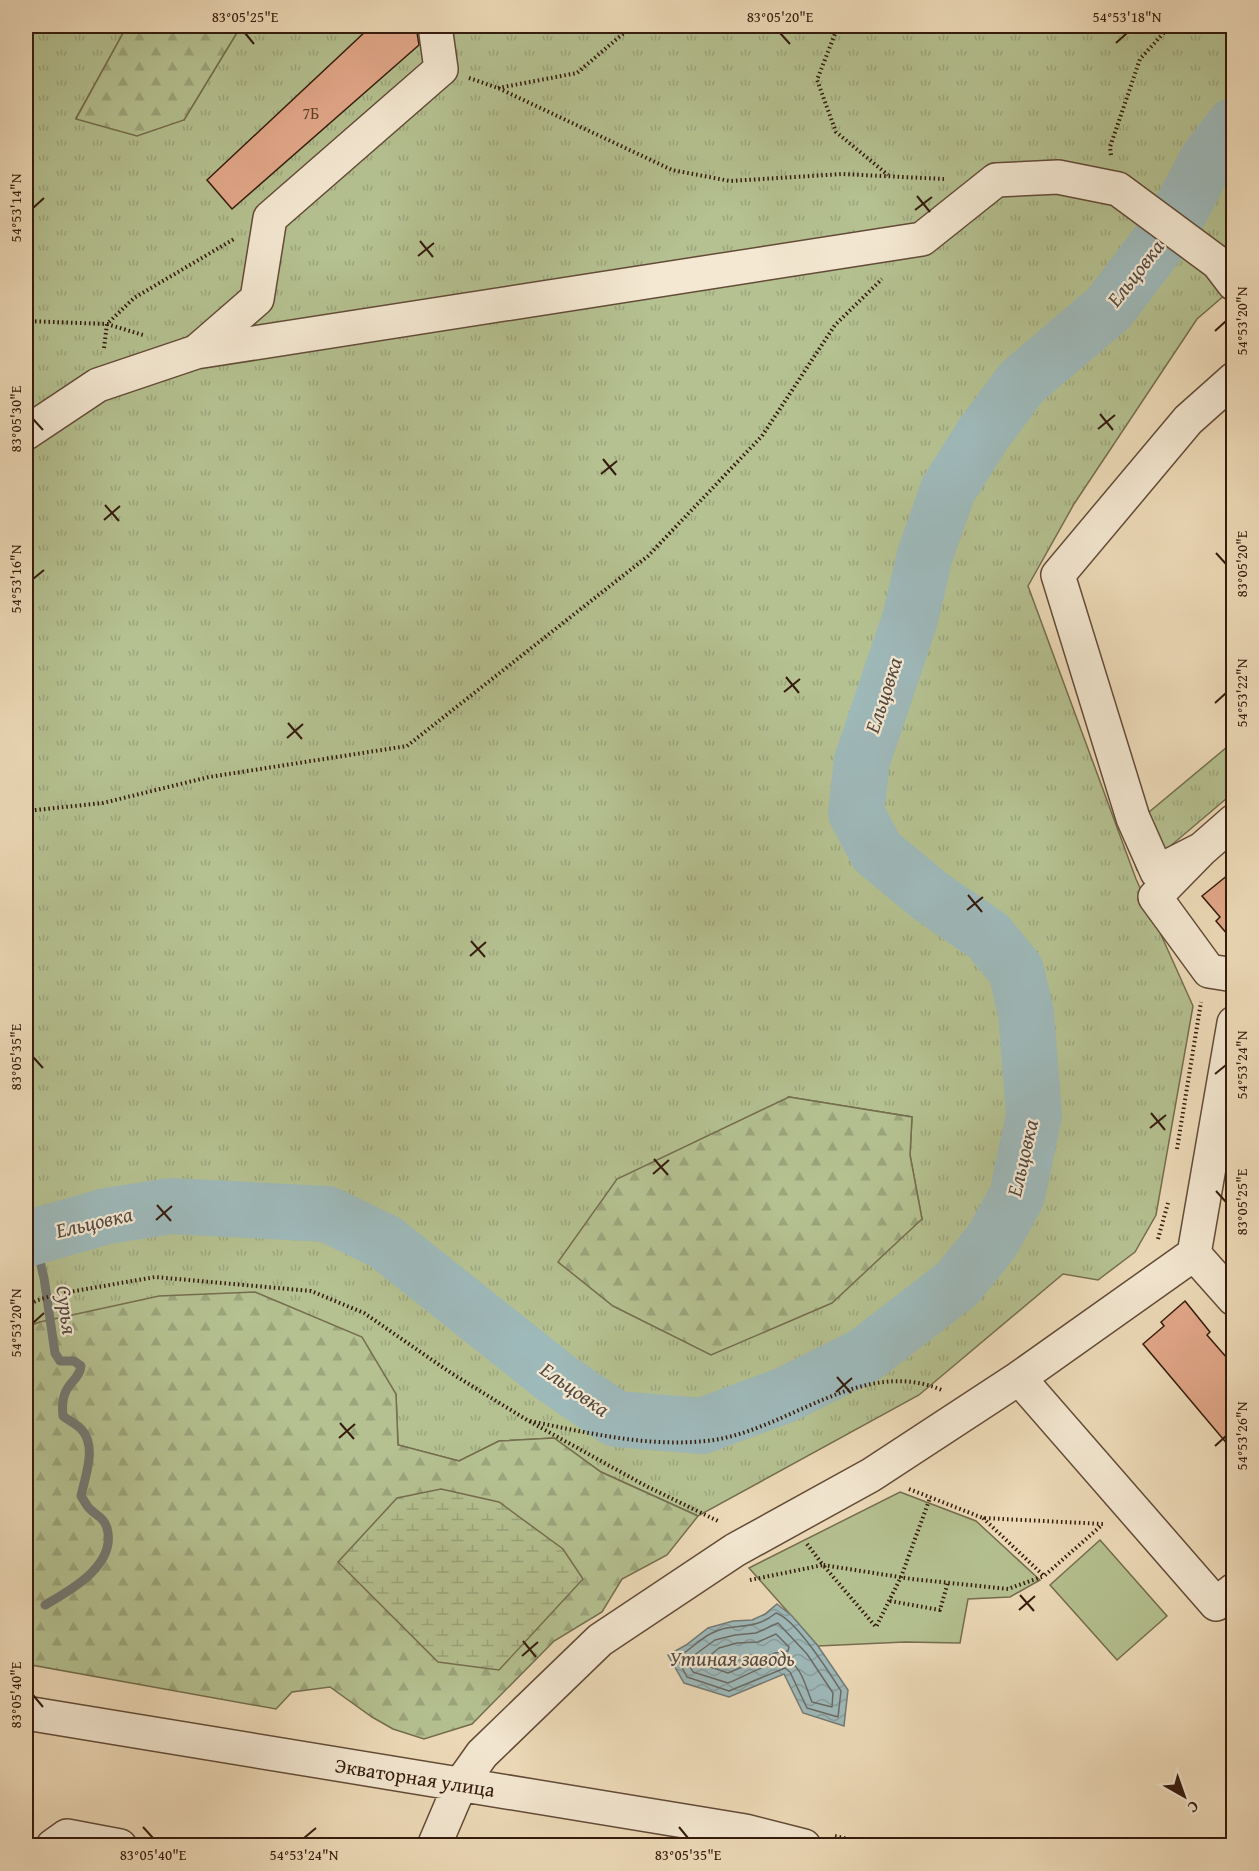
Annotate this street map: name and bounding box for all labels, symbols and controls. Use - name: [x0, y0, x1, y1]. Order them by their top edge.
- text: 83°05'25"E: [212, 6, 279, 27]
- text: 83°05'20"E: [747, 6, 814, 27]
- text: 54°53'18"N: [1093, 6, 1162, 27]
- house number: 7Б: [303, 101, 319, 125]
- text: 54°53'14"N: [5, 173, 26, 242]
- water label: Ельцовка: [1098, 232, 1171, 314]
- text: 54°53'20"N: [1231, 286, 1252, 355]
- text: 83°05'30"E: [5, 385, 26, 452]
- text: 83°05'20"E: [1231, 530, 1252, 597]
- text: 54°53'16"N: [5, 544, 26, 613]
- water label: Ельцовка: [856, 653, 910, 738]
- text: 54°53'22"N: [1231, 658, 1252, 727]
- text: 83°05'35"E: [5, 1023, 26, 1090]
- text: 54°53'24"N: [1231, 1030, 1252, 1099]
- water label: Ельцовка: [998, 1116, 1046, 1200]
- text: 83°05'25"E: [1231, 1168, 1252, 1235]
- water label: Ельцовка: [52, 1198, 136, 1246]
- water label: Сурья: [48, 1284, 86, 1336]
- text: 54°53'20"N: [5, 1288, 26, 1357]
- water label: Ельцовка: [533, 1353, 616, 1424]
- text: 54°53'26"N: [1231, 1401, 1252, 1470]
- water label: Утиная заводь: [669, 1643, 795, 1674]
- text: 83°05'40"E: [5, 1661, 26, 1728]
- street label: Экваторная улица: [333, 1750, 497, 1804]
- north arrow: [1154, 1766, 1214, 1826]
- text: С: [1182, 1795, 1205, 1820]
- text: 83°05'40"E: [120, 1844, 187, 1865]
- text: 54°53'24"N: [270, 1844, 339, 1865]
- text: 83°05'35"E: [655, 1844, 722, 1865]

